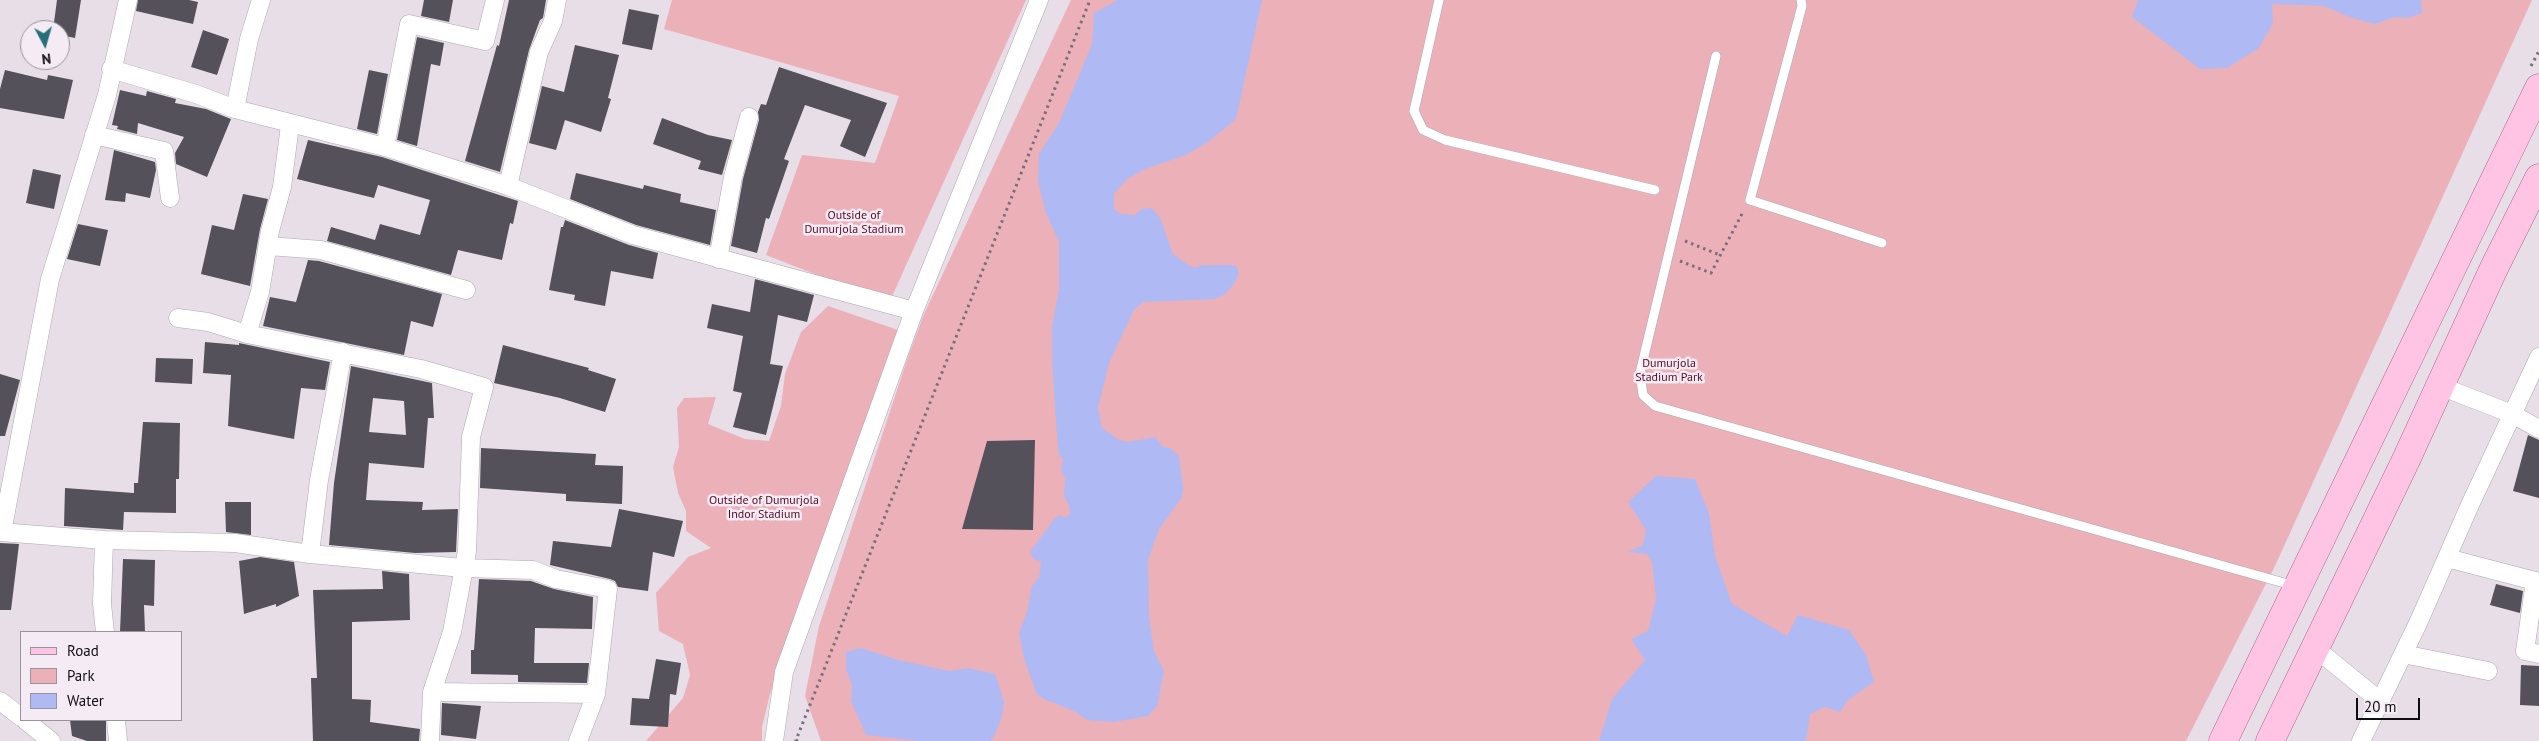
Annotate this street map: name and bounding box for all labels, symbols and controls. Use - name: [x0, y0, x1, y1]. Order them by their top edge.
- north arrow: [20, 20, 70, 70]
- text: N: [41, 49, 52, 68]
- park label: Outside of Dumurjola Stadium: [804, 209, 904, 237]
- park label: Dumurjola Stadium Park: [1635, 357, 1703, 385]
- park label: Outside of Dumurjola Indor Stadium: [709, 494, 819, 522]
- legend: [20, 631, 182, 721]
- text: Road: [67, 641, 99, 660]
- text: Park: [67, 666, 95, 685]
- scale bar: [2359, 688, 2423, 720]
- text: Water: [67, 691, 104, 710]
- text: 20 m: [2364, 697, 2397, 716]

